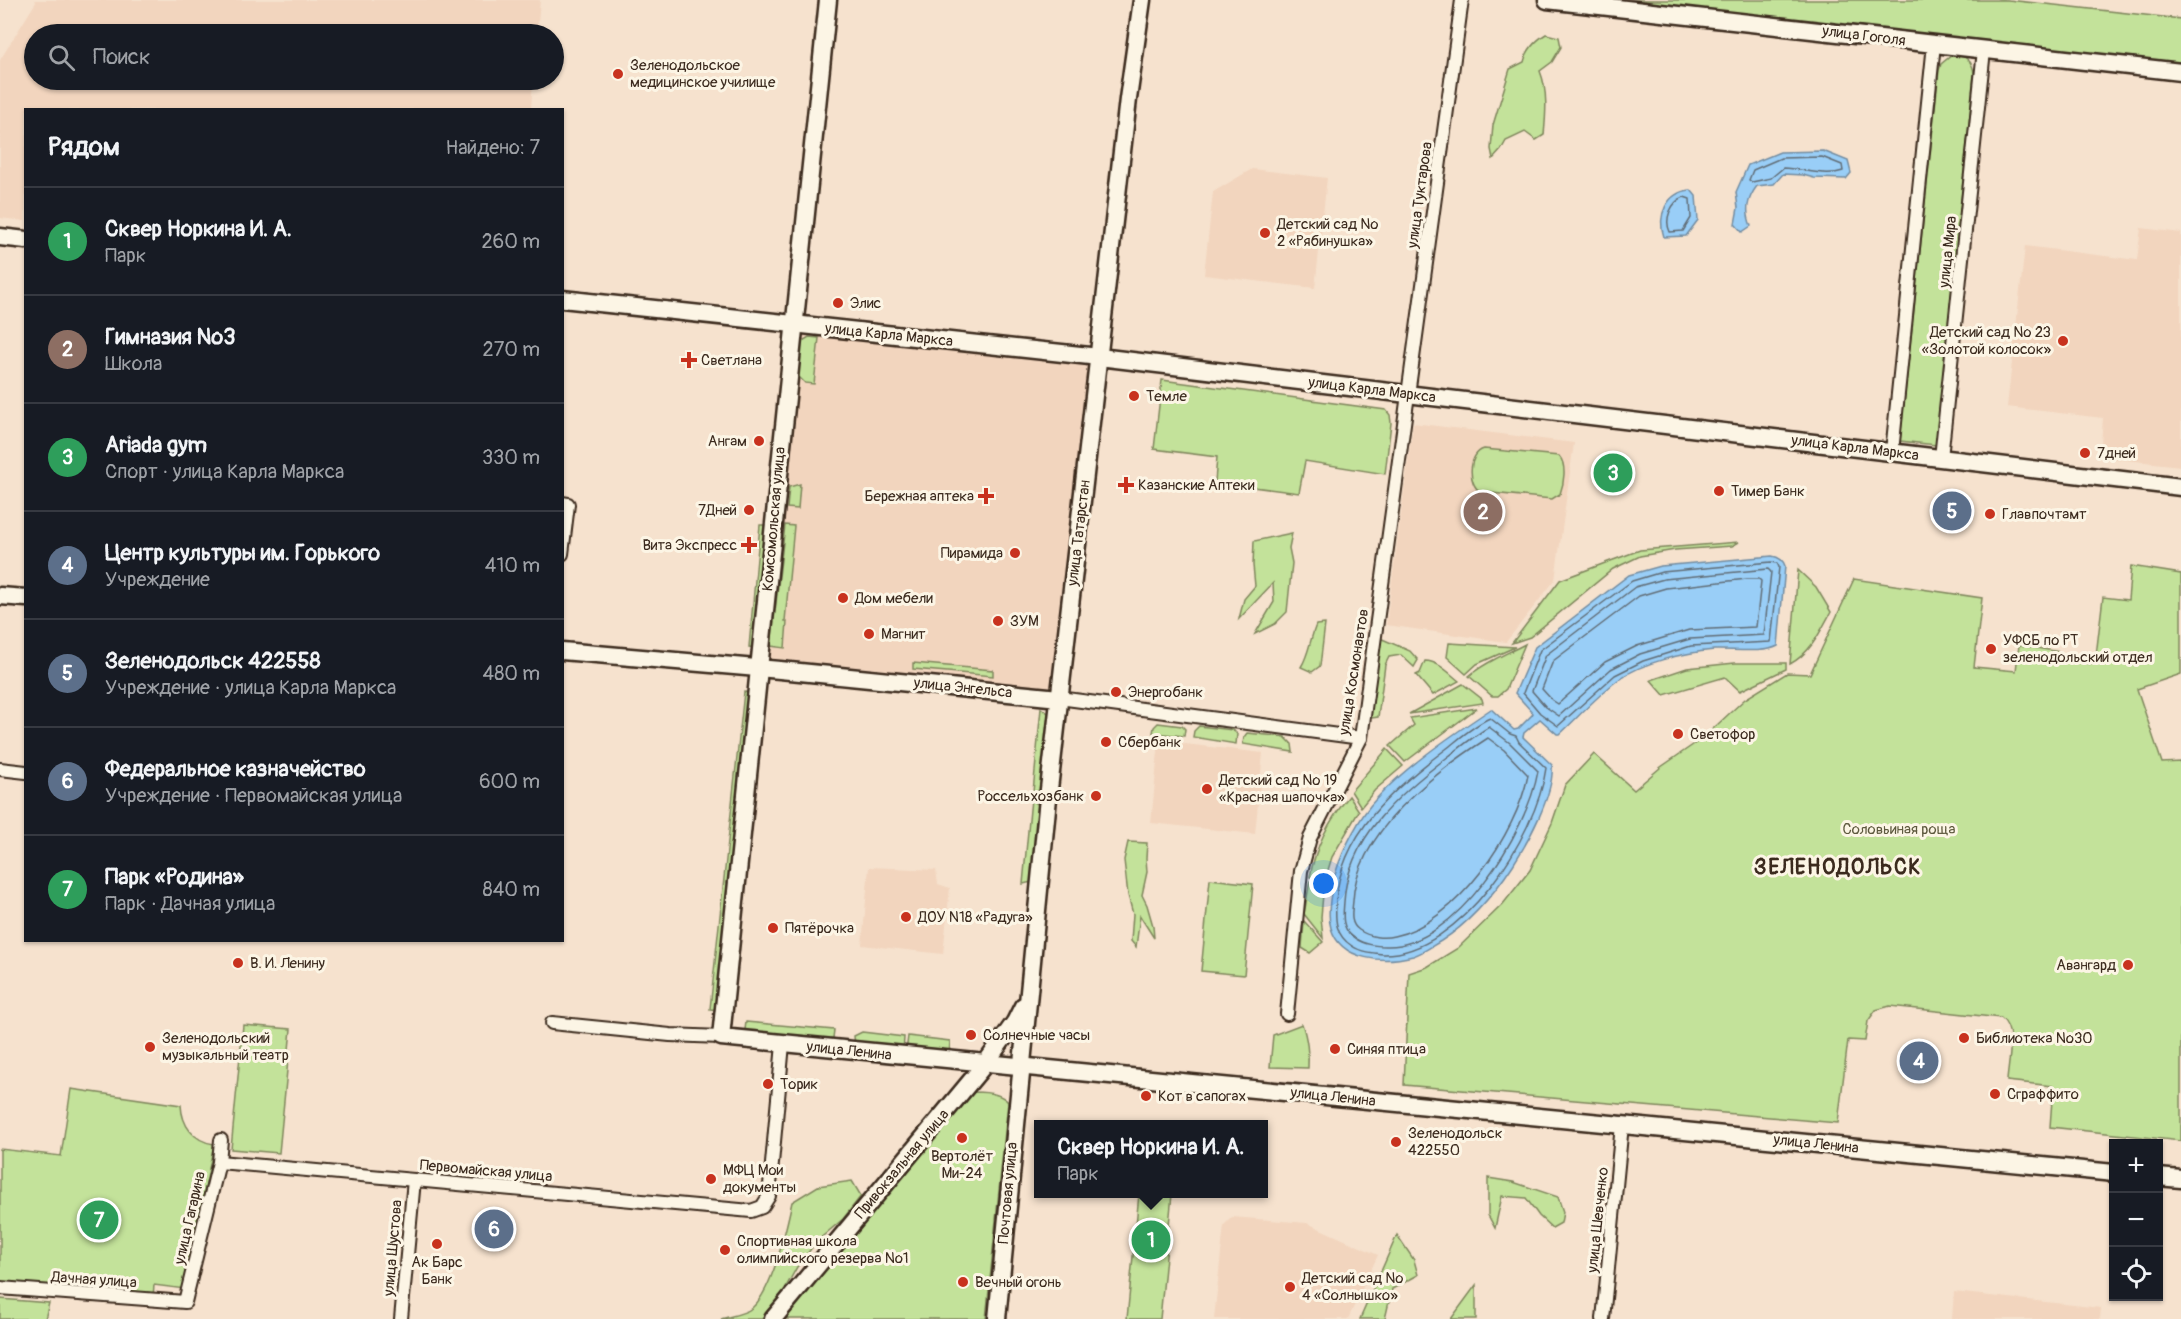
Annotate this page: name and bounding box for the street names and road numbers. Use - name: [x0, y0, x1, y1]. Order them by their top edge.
- street label: улица Гоголя: [1820, 21, 1907, 51]
- street label: улица Туктарова: [1403, 141, 1437, 250]
- street label: улица Мира: [1935, 215, 1961, 290]
- street label: улица Карла Маркса: [823, 319, 954, 351]
- street label: улица Карла Маркса: [1306, 373, 1437, 407]
- street label: улица Карла Маркса: [1789, 431, 1920, 465]
- street label: Комсомольская улица: [758, 446, 790, 592]
- street label: улица Татарстан: [1063, 479, 1095, 588]
- street label: улица Космонавтов: [1334, 607, 1373, 738]
- street label: улица Энгельса: [912, 673, 1013, 703]
- street label: улица Ленина: [804, 1037, 893, 1065]
- street label: улица Ленина: [1288, 1083, 1377, 1111]
- street label: Привокзальная улица: [851, 1105, 953, 1223]
- street label: улица Ленина: [1771, 1130, 1860, 1158]
- street label: Почтовая улица: [994, 1141, 1022, 1245]
- street label: Первомайская улица: [419, 1156, 553, 1186]
- street label: улица Шевченко: [1583, 1166, 1613, 1275]
- street label: улица Гагарина: [170, 1170, 210, 1267]
- street label: улица Шустова: [379, 1199, 407, 1298]
- street label: Дачная улица: [50, 1267, 137, 1292]

